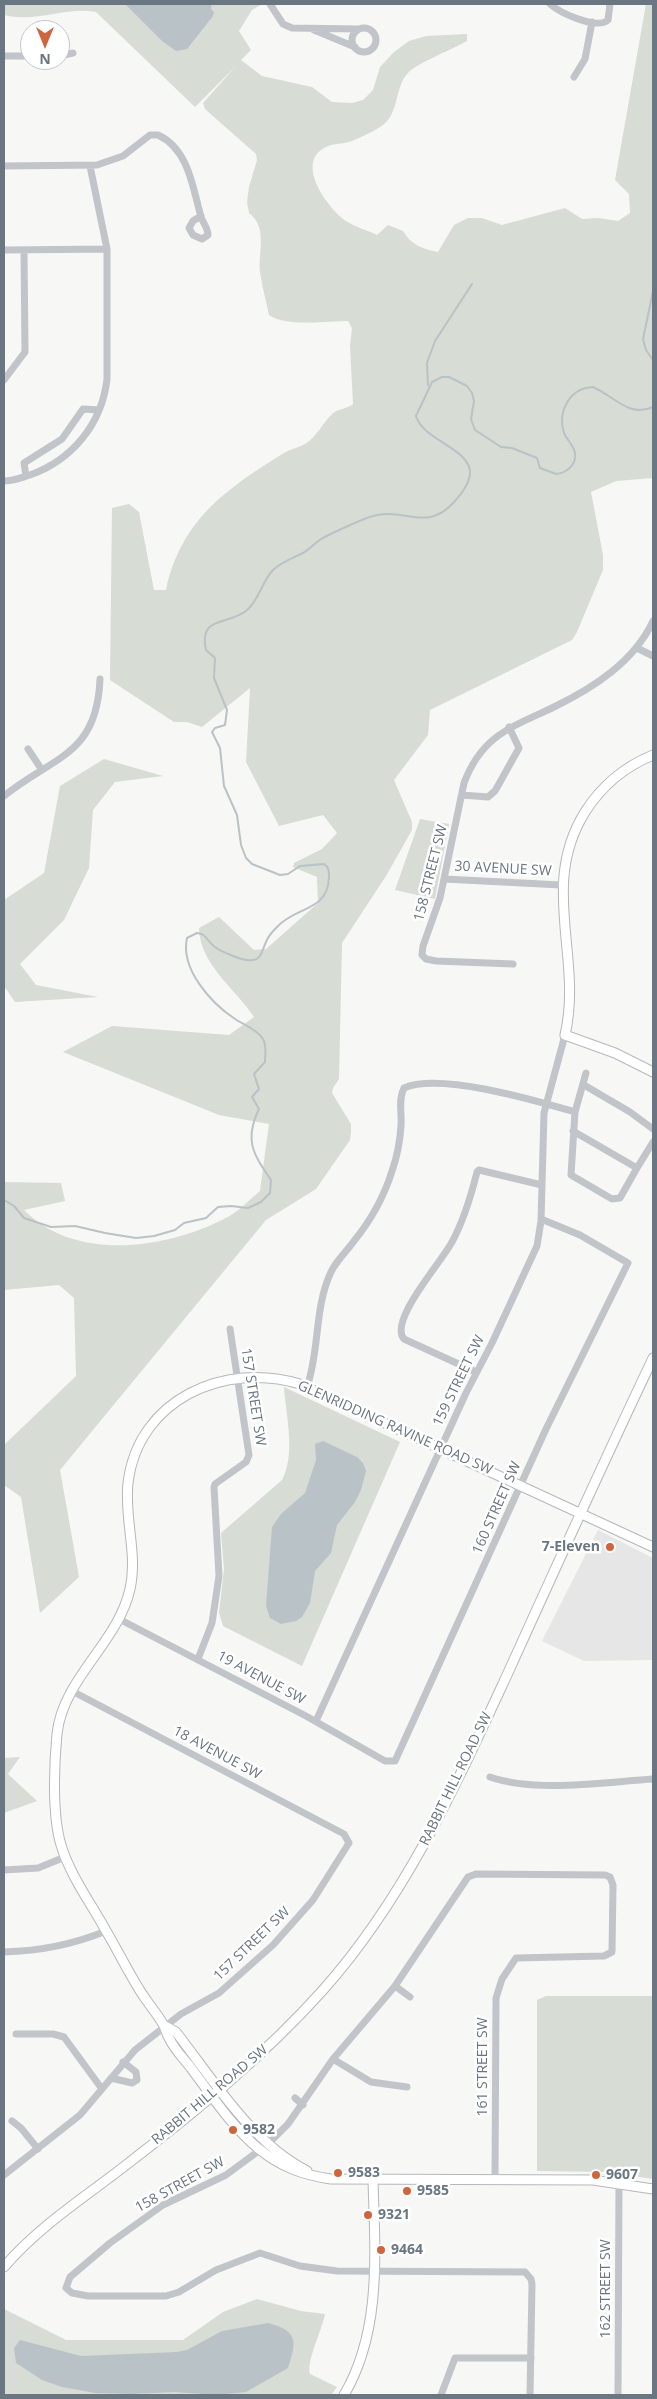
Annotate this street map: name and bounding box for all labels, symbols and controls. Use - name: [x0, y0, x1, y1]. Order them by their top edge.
- north arrow: [20, 20, 70, 70]
- text: N: [39, 50, 51, 69]
- street label: 158 STREET SW: [411, 823, 451, 923]
- street label: 30 AVENUE SW: [454, 858, 552, 880]
- street label: 159 STREET SW: [430, 1333, 488, 1429]
- street label: 157 STREET SW: [237, 1347, 269, 1447]
- street label: GLENRIDDING RAVINE ROAD SW: [295, 1377, 495, 1479]
- street label: 160 STREET SW: [469, 1459, 525, 1557]
- place label: 7-Eleven: [542, 1539, 600, 1555]
- marker: 7-Eleven: [604, 1541, 616, 1553]
- street label: 19 AVENUE SW: [214, 1648, 308, 1708]
- street label: RABBIT HILL ROAD SW: [416, 1710, 496, 1848]
- street label: 18 AVENUE SW: [170, 1723, 264, 1783]
- street label: 157 STREET SW: [210, 1904, 294, 1984]
- street label: 161 STREET SW: [475, 2017, 491, 2117]
- street label: RABBIT HILL ROAD SW: [149, 2042, 271, 2148]
- place label: 9582: [243, 2122, 275, 2138]
- marker: 9582: [227, 2124, 239, 2136]
- street label: 158 STREET SW: [133, 2154, 227, 2216]
- place label: 9583: [348, 2165, 380, 2181]
- marker: 9583: [332, 2167, 344, 2179]
- place label: 9607: [606, 2167, 638, 2183]
- marker: 9607: [590, 2169, 602, 2181]
- place label: 9585: [417, 2183, 449, 2199]
- marker: 9585: [401, 2185, 413, 2197]
- place label: 9321: [378, 2207, 410, 2223]
- marker: 9321: [362, 2209, 374, 2221]
- street label: 162 STREET SW: [598, 2239, 614, 2339]
- place label: 9464: [391, 2242, 423, 2258]
- marker: 9464: [375, 2244, 387, 2256]

